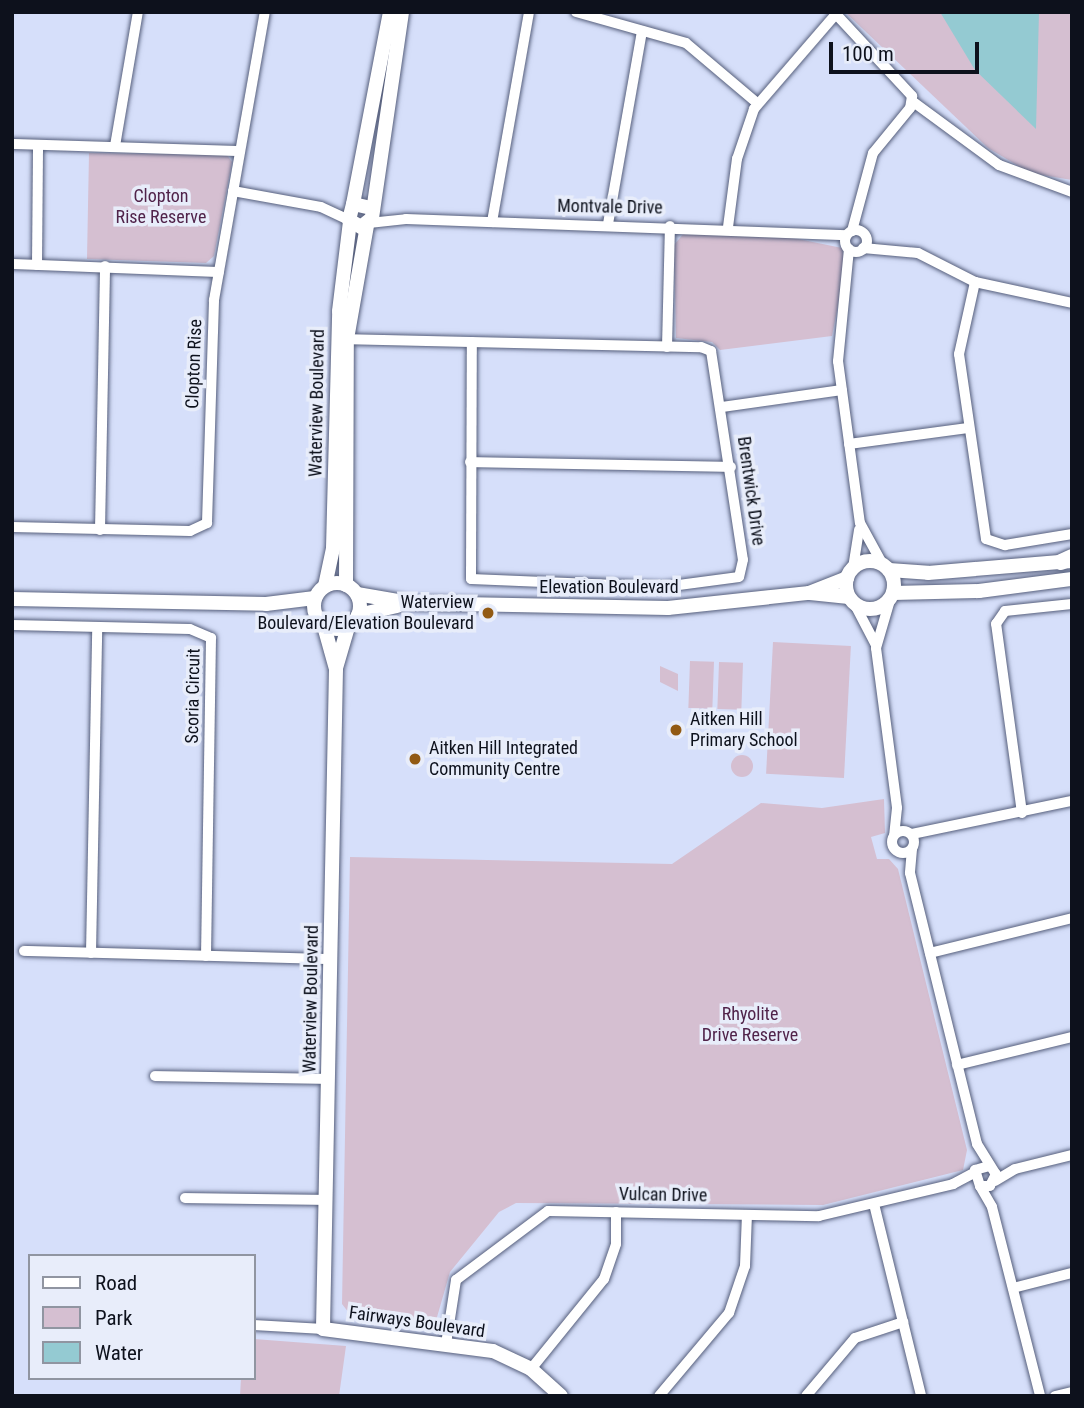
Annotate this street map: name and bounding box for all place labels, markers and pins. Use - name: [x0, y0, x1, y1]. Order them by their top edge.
- place label: Waterview Boulevard/Elevation Boulevard: [257, 592, 474, 634]
- marker: Waterview Boulevard/Elevation Boulevard: [480, 605, 496, 621]
- place label: Aitken Hill Primary School: [690, 709, 798, 752]
- marker: Aitken Hill Primary School: [668, 722, 684, 738]
- place label: Aitken Hill Integrated Community Centre: [429, 738, 578, 780]
- marker: Aitken Hill Integrated Community Centre: [407, 751, 423, 767]

